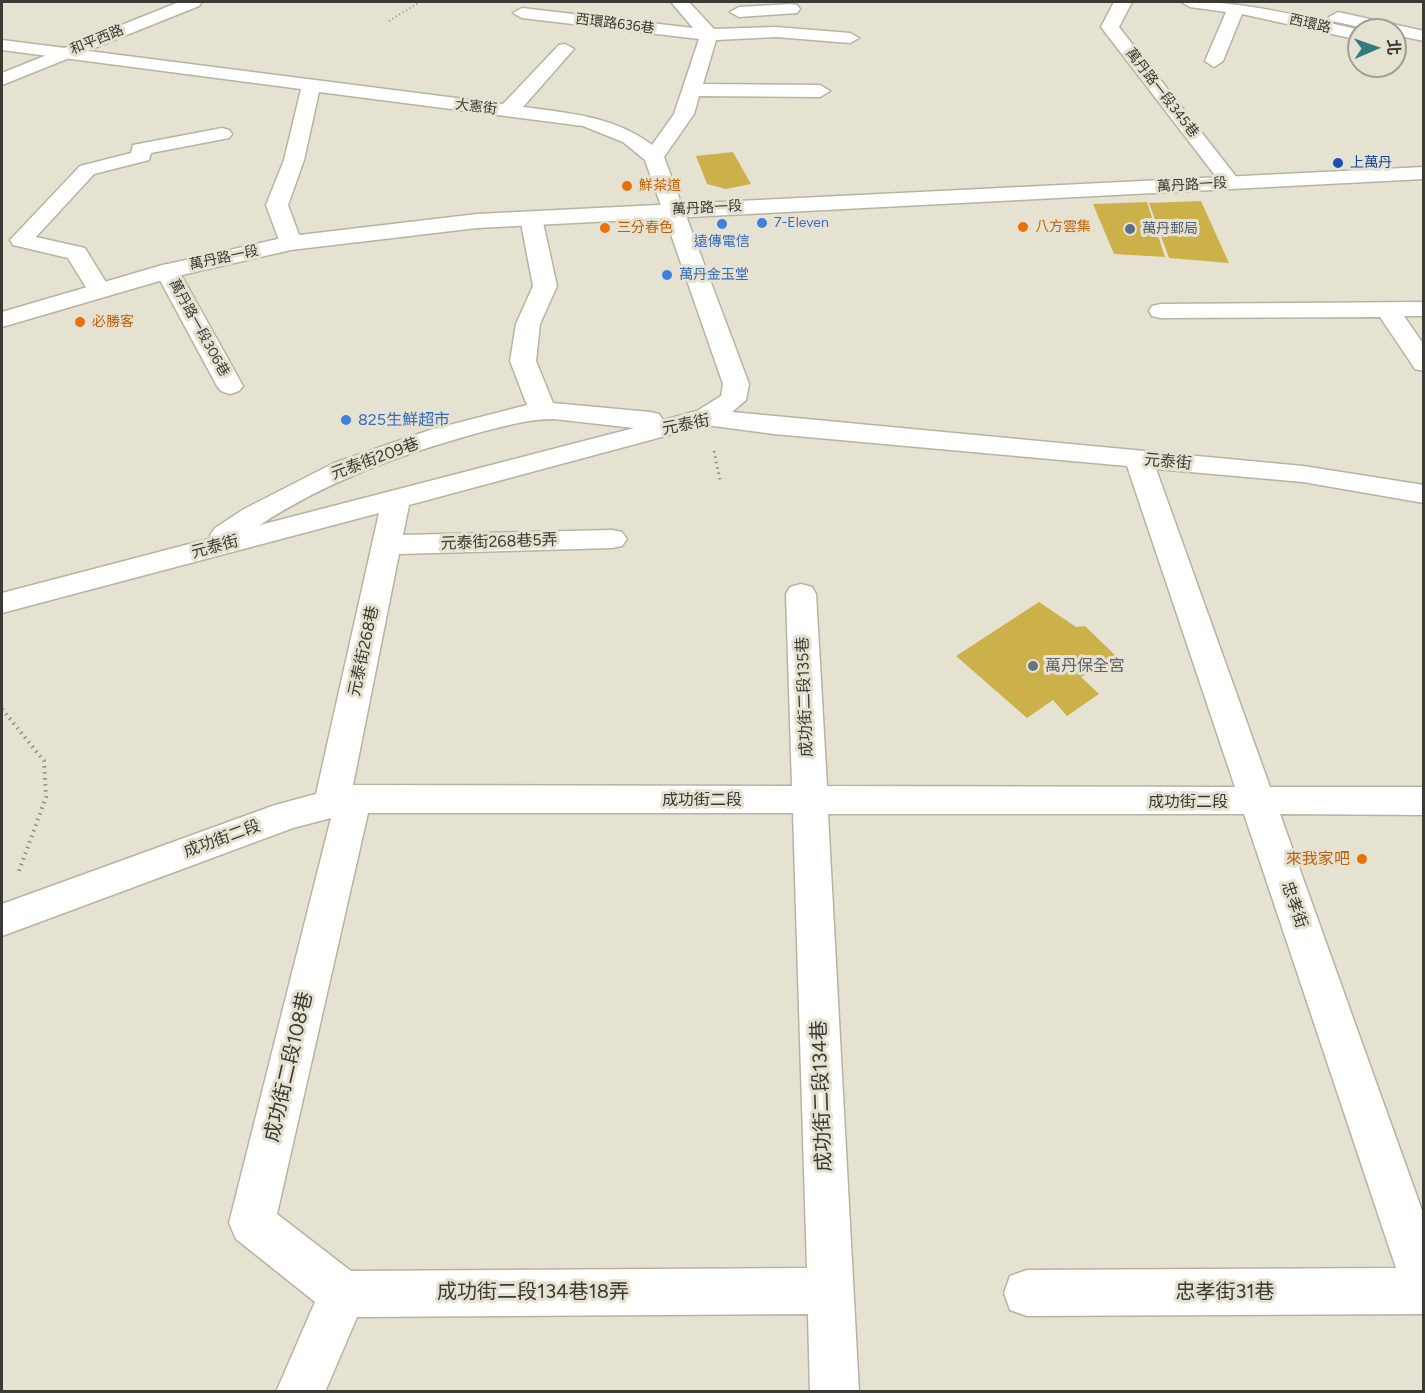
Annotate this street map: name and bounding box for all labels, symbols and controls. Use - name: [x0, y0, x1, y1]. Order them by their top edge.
- street label: 西環路636巷: [575, 11, 655, 37]
- street label: 西環路: [1288, 11, 1332, 37]
- north arrow: [1347, 18, 1407, 78]
- street label: 和平西路: [68, 22, 126, 58]
- text: 北: [1384, 39, 1403, 56]
- street label: 萬丹路一段345巷: [1122, 45, 1202, 141]
- street label: 大憲街: [454, 96, 498, 118]
- place label: 上萬丹: [1350, 155, 1392, 171]
- marker: 上萬丹: [1331, 156, 1345, 170]
- street label: 萬丹路一段: [1157, 175, 1227, 195]
- place label: 鮮茶道: [639, 178, 681, 194]
- marker: 鮮茶道: [620, 179, 634, 193]
- street label: 萬丹路一段: [672, 198, 742, 218]
- place label: 7-Eleven: [774, 215, 829, 231]
- marker: 7-Eleven: [755, 216, 769, 230]
- marker: 遠傳電信: [715, 217, 729, 231]
- place label: 八方雲集: [1035, 219, 1091, 235]
- place label: 三分春色: [617, 220, 673, 236]
- marker: 八方雲集: [1016, 220, 1030, 234]
- marker: 三分春色: [598, 221, 612, 235]
- place label: 萬丹郵局: [1142, 221, 1198, 237]
- marker: 萬丹郵局: [1123, 222, 1137, 236]
- place label: 遠傳電信: [694, 234, 750, 250]
- street label: 萬丹路一段: [188, 243, 260, 273]
- place label: 萬丹金玉堂: [679, 267, 749, 283]
- marker: 萬丹金玉堂: [660, 268, 674, 282]
- street label: 萬丹路一段306巷: [165, 276, 233, 380]
- place label: 必勝客: [92, 314, 134, 330]
- marker: 必勝客: [73, 315, 87, 329]
- place label: 825生鮮超市: [358, 410, 450, 430]
- street label: 元泰街: [661, 411, 711, 439]
- marker: 825生鮮超市: [339, 413, 353, 427]
- street label: 元泰街209巷: [328, 434, 422, 484]
- street label: 元泰街: [1143, 450, 1193, 474]
- street label: 元泰街268巷5弄: [440, 530, 558, 554]
- street label: 元泰街: [189, 532, 241, 562]
- street label: 元泰街268巷: [345, 604, 383, 698]
- street label: 成功街二段135巷: [793, 636, 817, 758]
- place label: 萬丹保全宮: [1045, 656, 1125, 676]
- marker: 萬丹保全宮: [1026, 659, 1040, 673]
- street label: 成功街二段: [662, 790, 742, 810]
- street label: 成功街二段: [1148, 792, 1228, 812]
- street label: 成功街二段: [181, 816, 263, 862]
- place label: 來我家吧: [1286, 849, 1350, 869]
- marker: 來我家吧: [1355, 852, 1369, 866]
- street label: 忠孝街: [1277, 879, 1311, 931]
- street label: 成功街二段108巷: [260, 990, 318, 1144]
- street label: 成功街二段134巷: [807, 1020, 837, 1172]
- street label: 成功街二段134巷18弄: [437, 1280, 629, 1304]
- street label: 忠孝街31巷: [1175, 1280, 1275, 1304]

